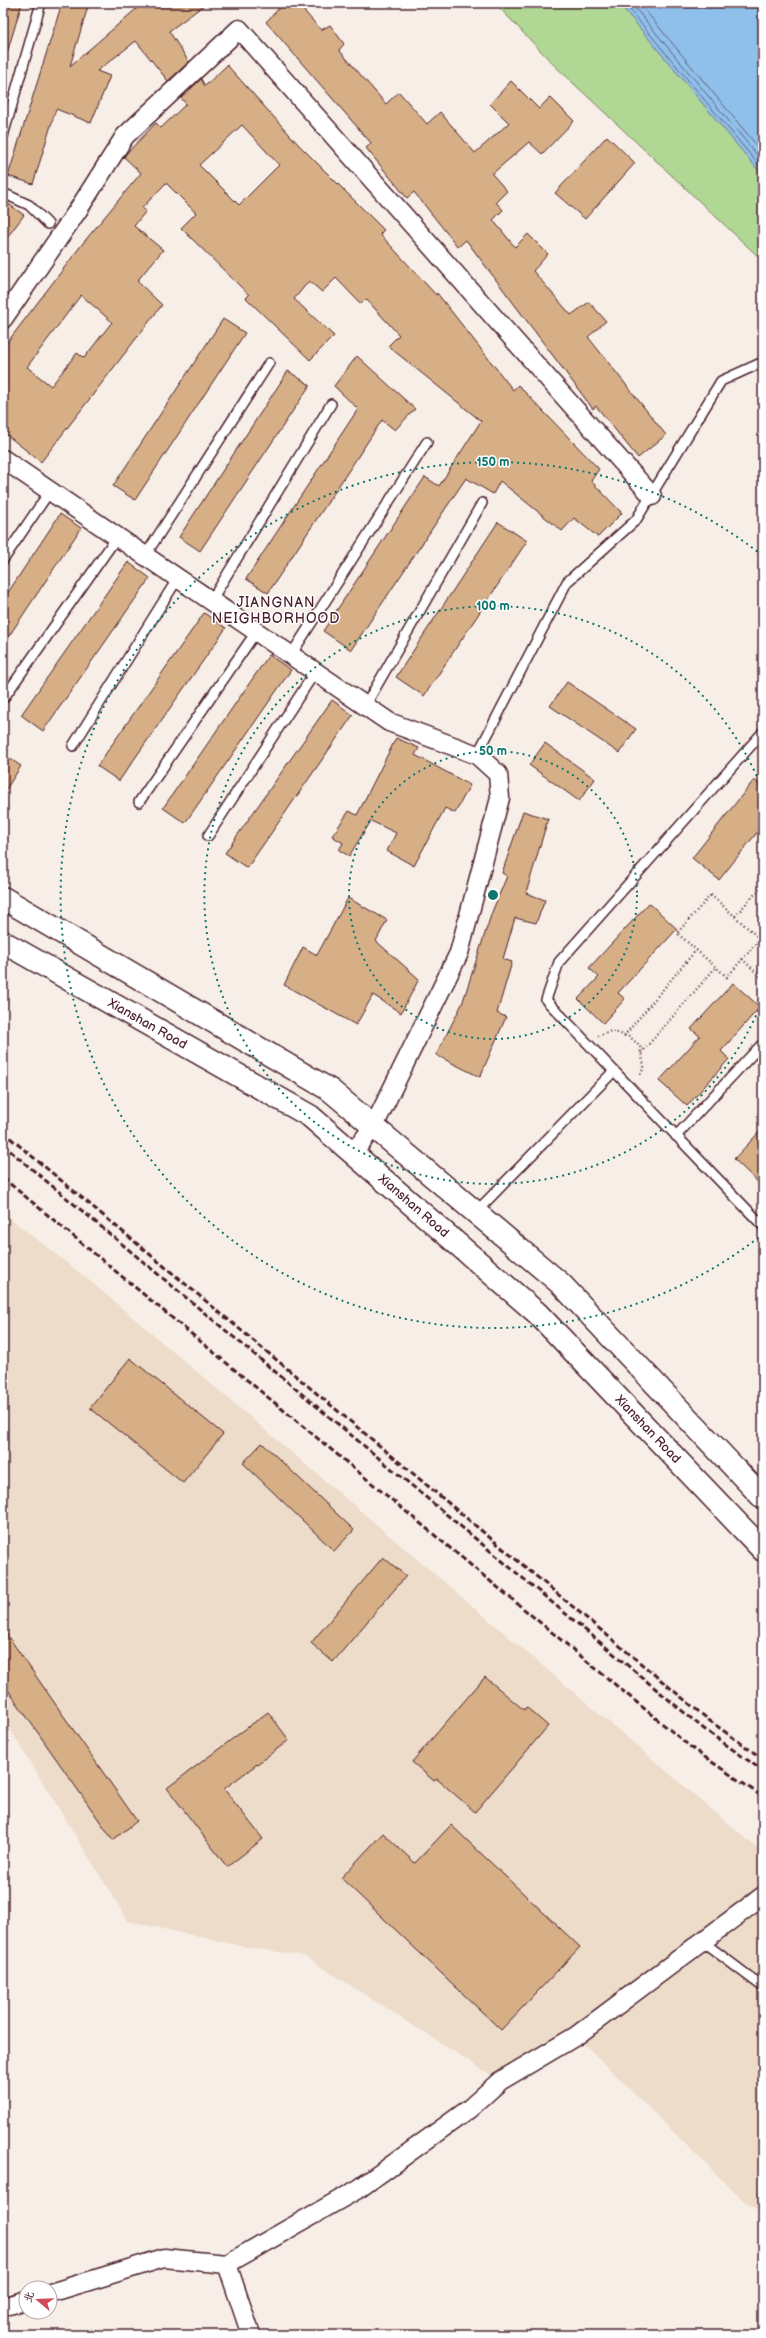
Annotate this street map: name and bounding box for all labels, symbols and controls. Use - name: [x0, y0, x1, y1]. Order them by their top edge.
- text: 150 m: [477, 455, 509, 470]
- district label: JIANGNAN NEIGHBORHOOD: [212, 594, 340, 627]
- text: 100 m: [476, 599, 510, 614]
- text: 50 m: [479, 744, 507, 759]
- centre of rings: [486, 888, 500, 902]
- street label: Xianshan Road: [104, 995, 190, 1053]
- street label: Xianshan Road: [374, 1170, 452, 1241]
- street label: Xianshan Road: [611, 1391, 684, 1467]
- north arrow: [18, 2280, 58, 2320]
- text: 北: [21, 2290, 37, 2304]

